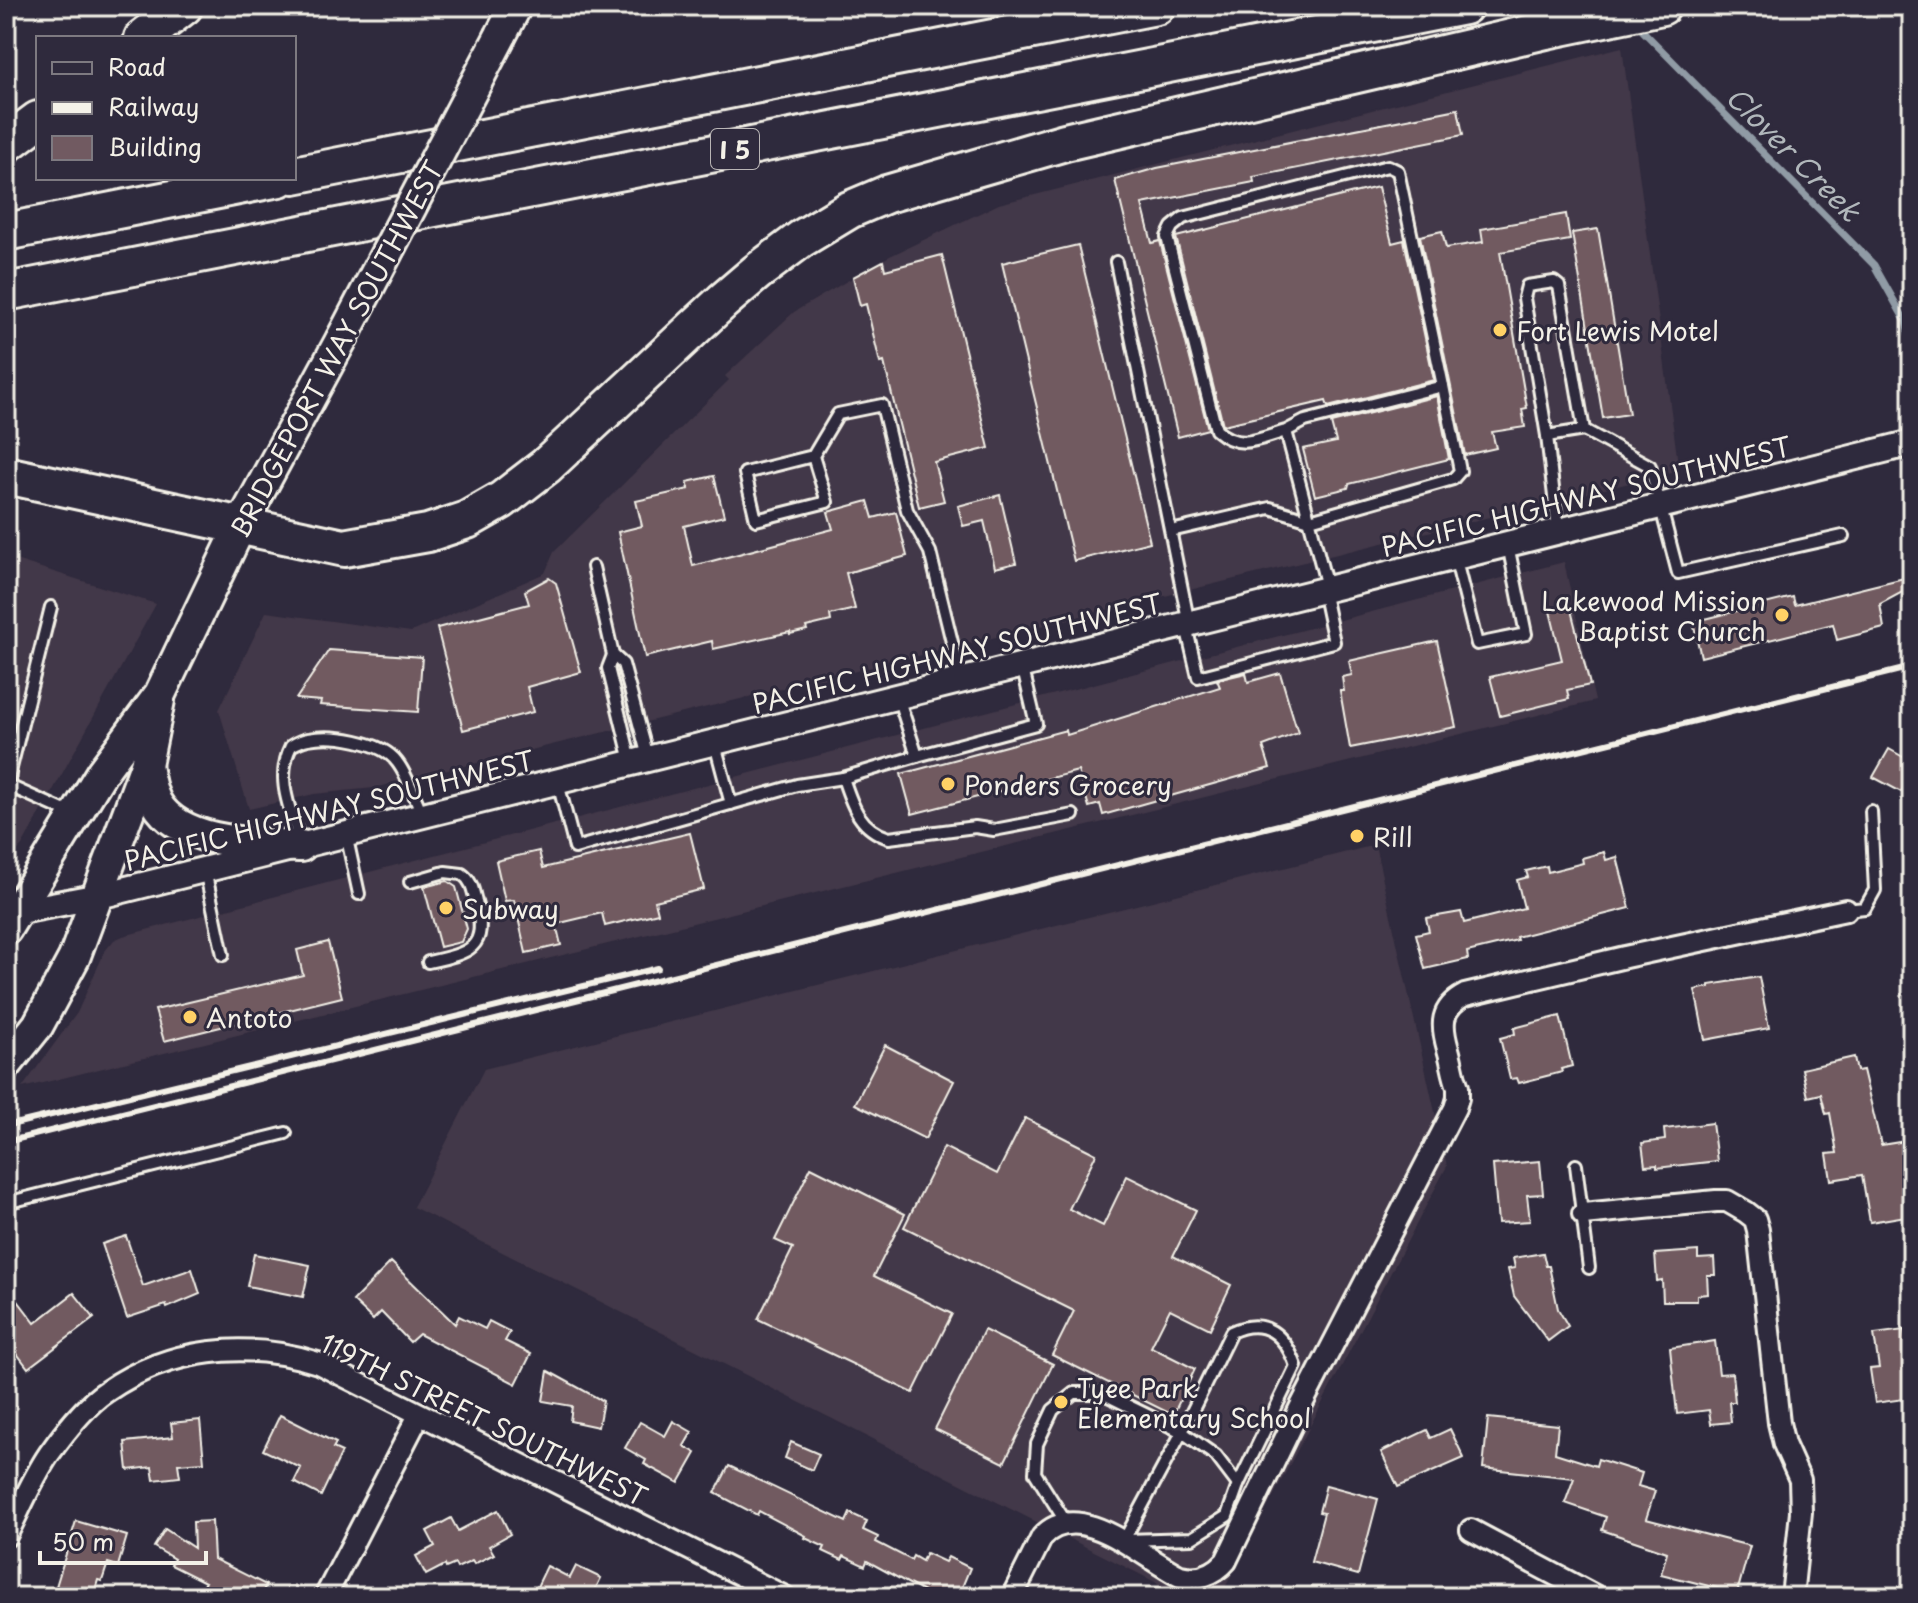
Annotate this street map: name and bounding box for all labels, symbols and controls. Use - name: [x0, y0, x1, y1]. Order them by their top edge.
- legend: [36, 36, 296, 180]
- text: Road: [108, 48, 166, 84]
- water label: Clover Creek: [1717, 76, 1873, 232]
- text: Railway: [108, 88, 199, 124]
- text: Building: [108, 128, 202, 164]
- road number: I 5: [711, 129, 759, 169]
- street label: BRIDGEPORT WAY SOUTHWEST: [220, 154, 452, 544]
- place label: Fort Lewis Motel: [1516, 311, 1719, 350]
- marker: Fort Lewis Motel: [1491, 321, 1509, 339]
- street label: PACIFIC HIGHWAY SOUTHWEST: [1377, 426, 1795, 566]
- place label: Lakewood Mission Baptist Church: [1541, 581, 1766, 650]
- street label: PACIFIC HIGHWAY SOUTHWEST: [748, 583, 1166, 723]
- marker: Lakewood Mission Baptist Church: [1773, 606, 1791, 624]
- street label: PACIFIC HIGHWAY SOUTHWEST: [120, 740, 538, 880]
- place label: Ponders Grocery: [964, 765, 1172, 804]
- marker: Ponders Grocery: [939, 775, 957, 793]
- place label: Rill: [1373, 817, 1412, 856]
- marker: Rill: [1348, 827, 1366, 845]
- place label: Subway: [462, 889, 559, 928]
- marker: Subway: [437, 899, 455, 917]
- place label: Antoto: [206, 998, 292, 1037]
- marker: Antoto: [181, 1008, 199, 1026]
- street label: 119TH STREET SOUTHWEST: [314, 1323, 654, 1515]
- place label: Tyee Park Elementary School: [1077, 1368, 1311, 1437]
- marker: Tyee Park Elementary School: [1052, 1393, 1070, 1411]
- scale bar: [40, 1515, 206, 1565]
- text: 50 m: [52, 1523, 114, 1559]

